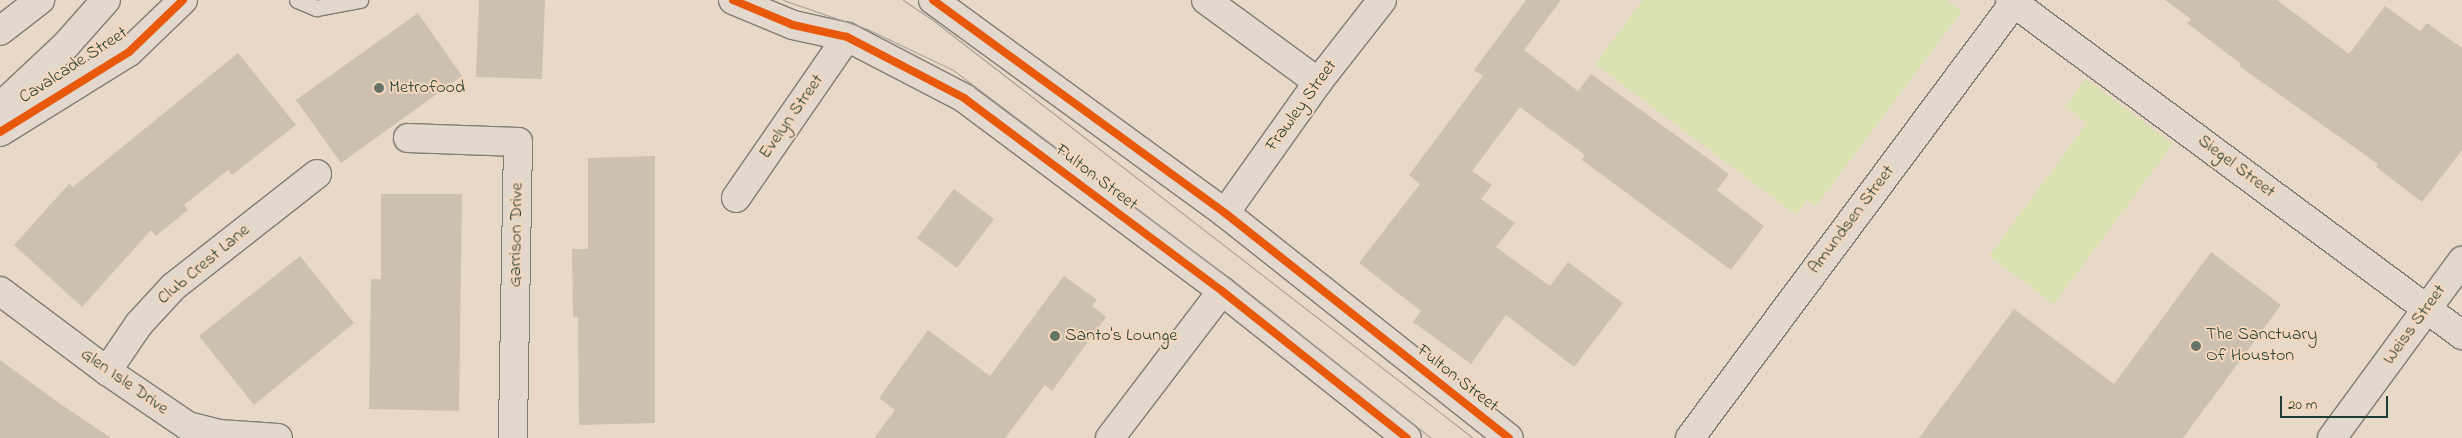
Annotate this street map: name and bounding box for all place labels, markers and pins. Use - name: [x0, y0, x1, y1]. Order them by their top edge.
- place label: Metrofood: [389, 77, 465, 99]
- marker: Metrofood: [373, 82, 385, 94]
- place label: Santo's Lounge: [1065, 325, 1177, 347]
- place label: The Sanctuary Of Houston: [2206, 325, 2317, 368]
- marker: Santo's Lounge: [1049, 330, 1061, 342]
- marker: The Sanctuary Of Houston: [2190, 340, 2202, 352]

